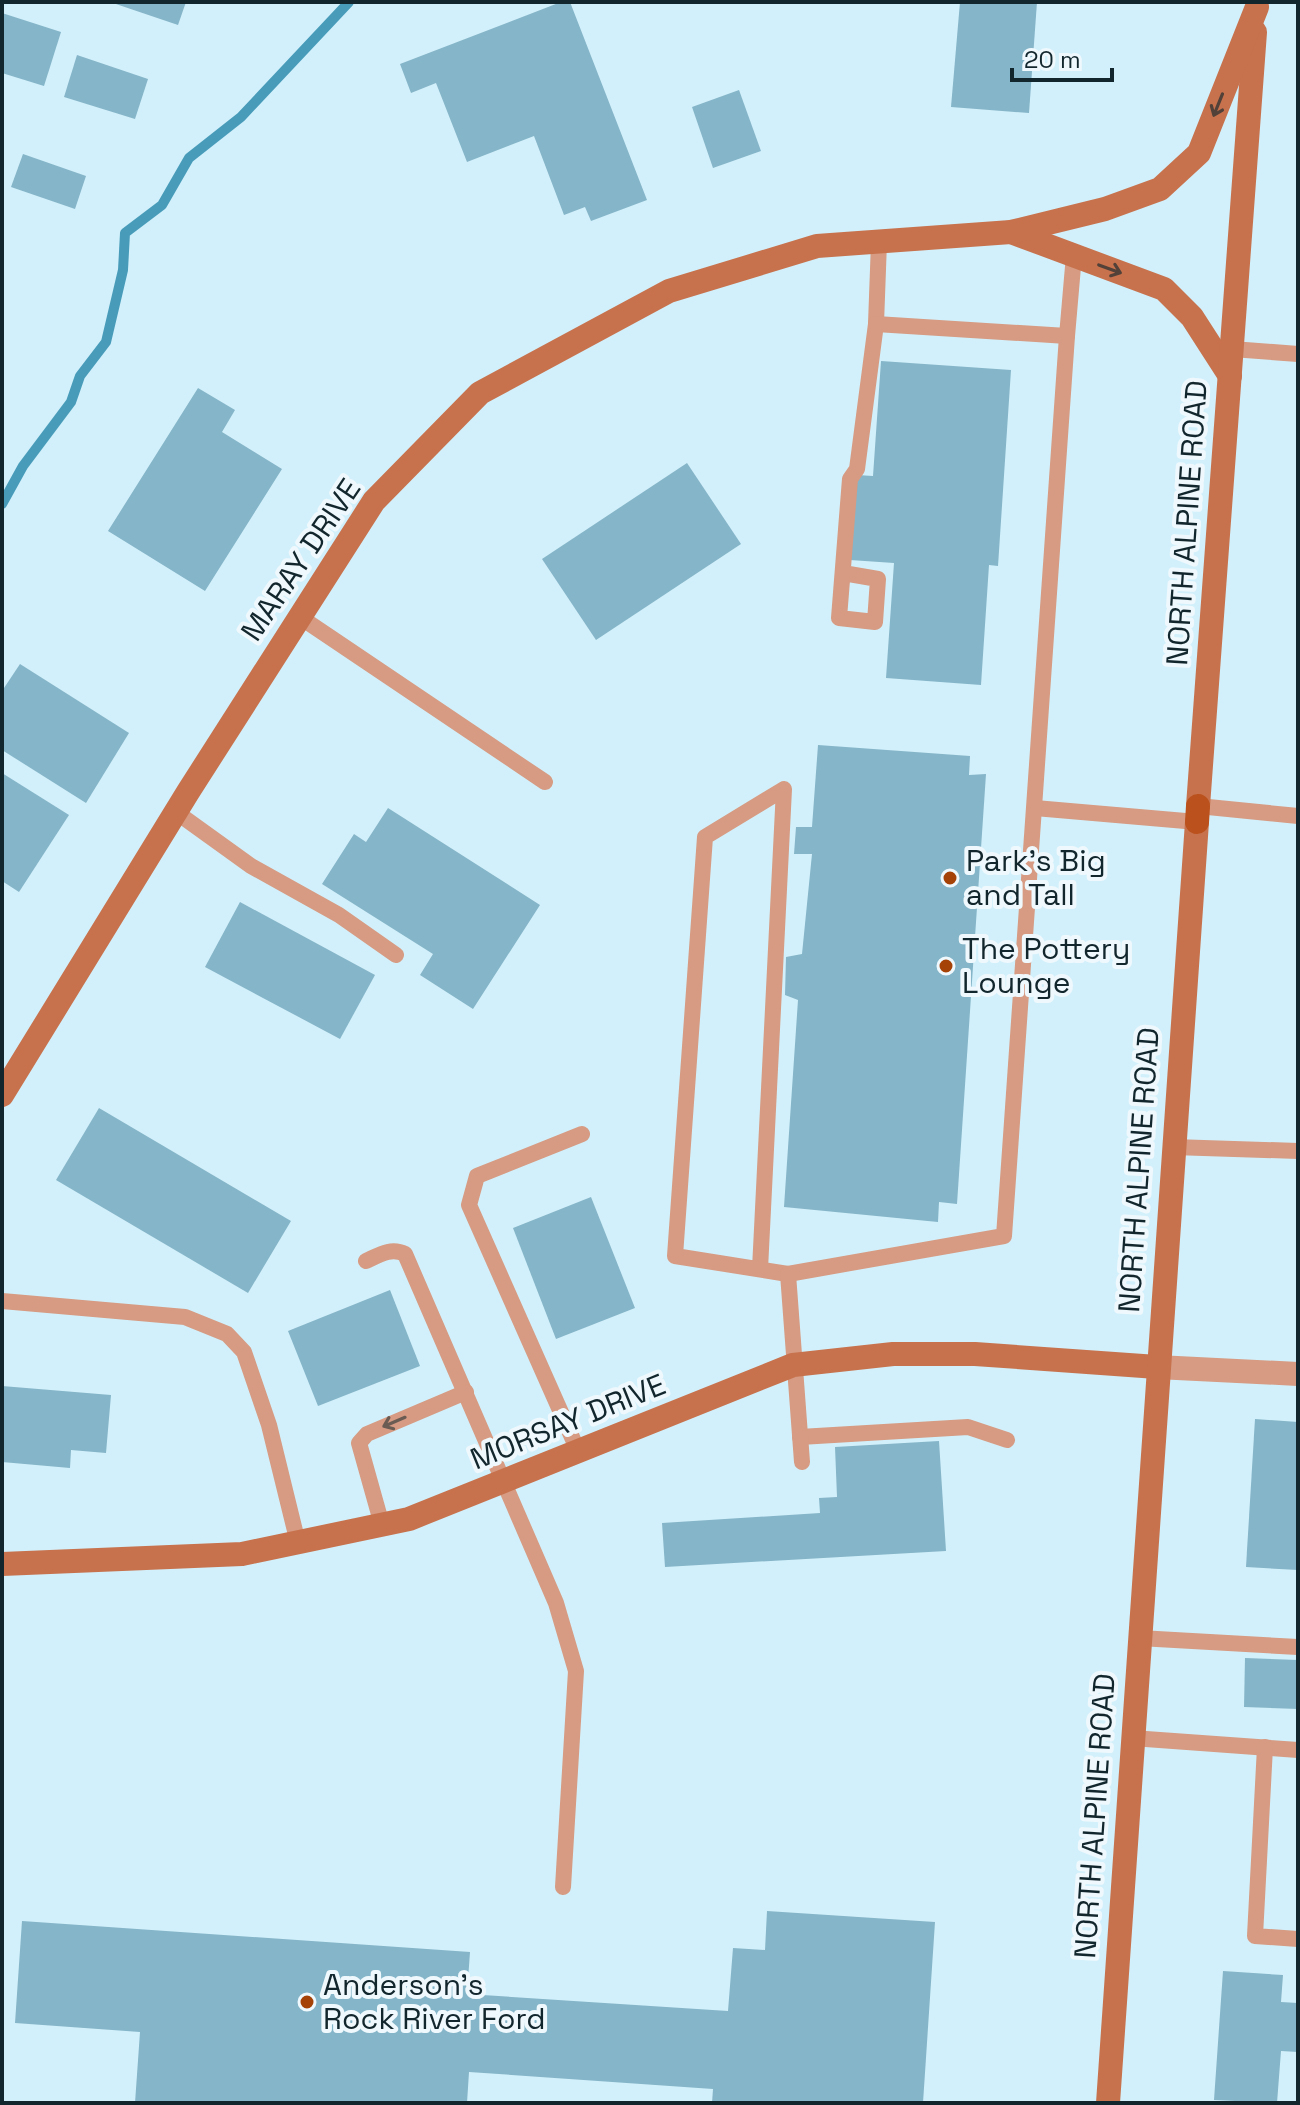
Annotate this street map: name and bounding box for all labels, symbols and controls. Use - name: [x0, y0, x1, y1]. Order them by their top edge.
- scale bar: [1012, 32, 1112, 82]
- text: 20 m: [1024, 44, 1081, 75]
- one-way arrow: [1210, 92, 1224, 117]
- one-way arrow: [1097, 263, 1122, 277]
- street label: NORTH ALPINE ROAD: [1157, 379, 1216, 667]
- street label: MARAY DRIVE: [232, 471, 369, 648]
- place label: Park's Big and Tall: [966, 841, 1106, 914]
- marker: Park's Big and Tall: [941, 869, 959, 887]
- place label: The Pottery Lounge: [962, 929, 1130, 1002]
- marker: The Pottery Lounge: [937, 957, 955, 975]
- street label: NORTH ALPINE ROAD: [1109, 1026, 1168, 1314]
- street label: MORSAY DRIVE: [465, 1365, 671, 1478]
- one-way arrow: [382, 1416, 407, 1431]
- street label: NORTH ALPINE ROAD: [1065, 1672, 1124, 1960]
- place label: Anderson's Rock River Ford: [323, 1965, 546, 2038]
- marker: Anderson's Rock River Ford: [298, 1993, 316, 2011]

